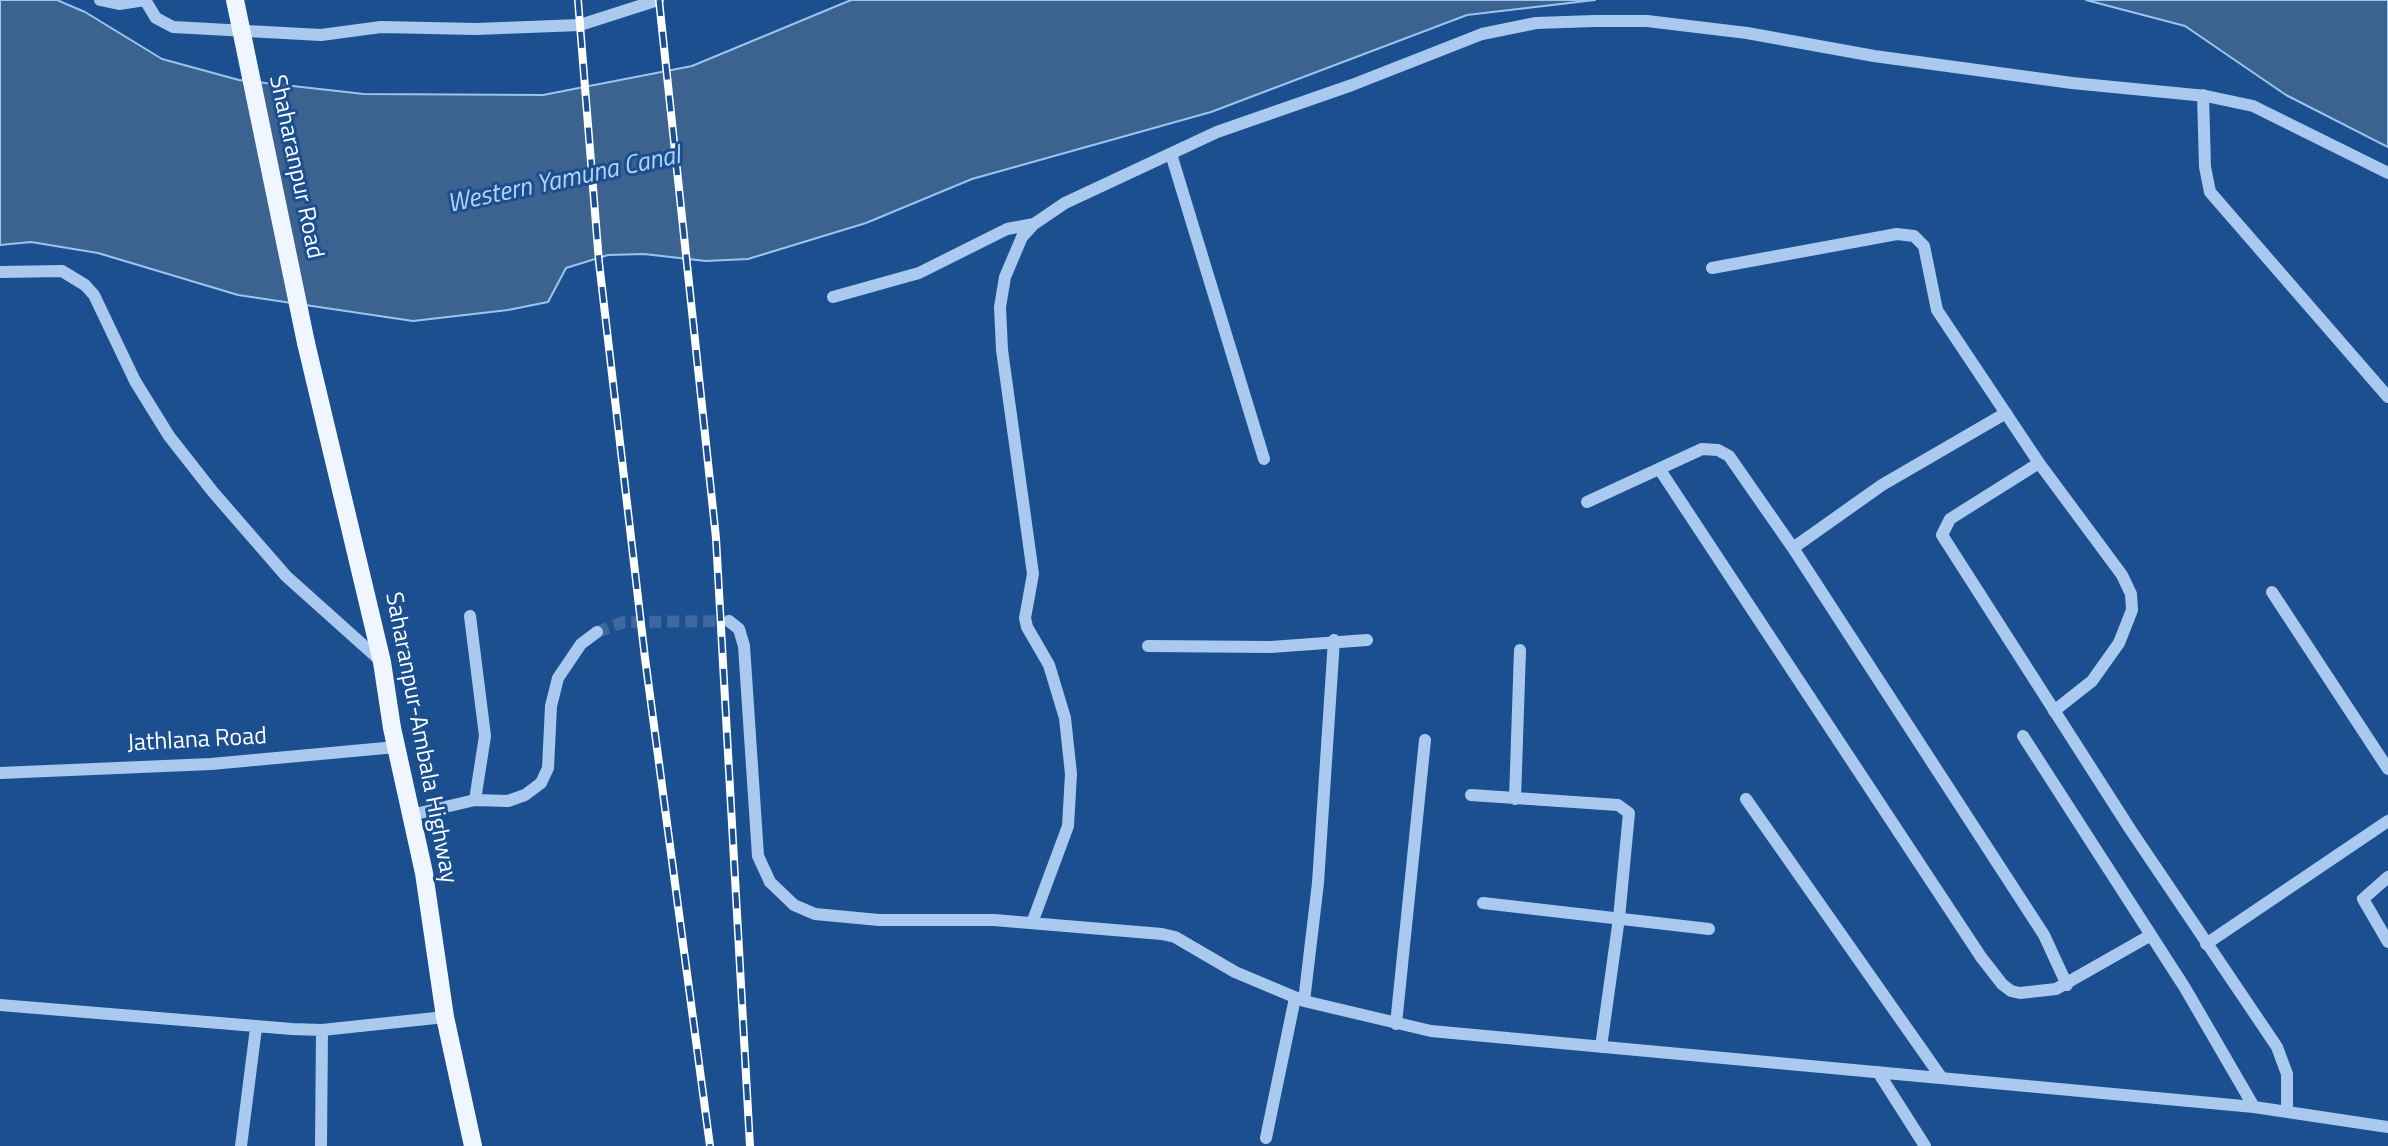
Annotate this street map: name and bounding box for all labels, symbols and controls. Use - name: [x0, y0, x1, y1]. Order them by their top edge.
- street label: Shaharanpur Road: [261, 73, 329, 261]
- water label: Western Yamuna Canal: [445, 141, 683, 221]
- street label: Saharanpur-Ambala Highway: [378, 590, 462, 886]
- street label: Jathlana Road: [126, 723, 268, 759]

